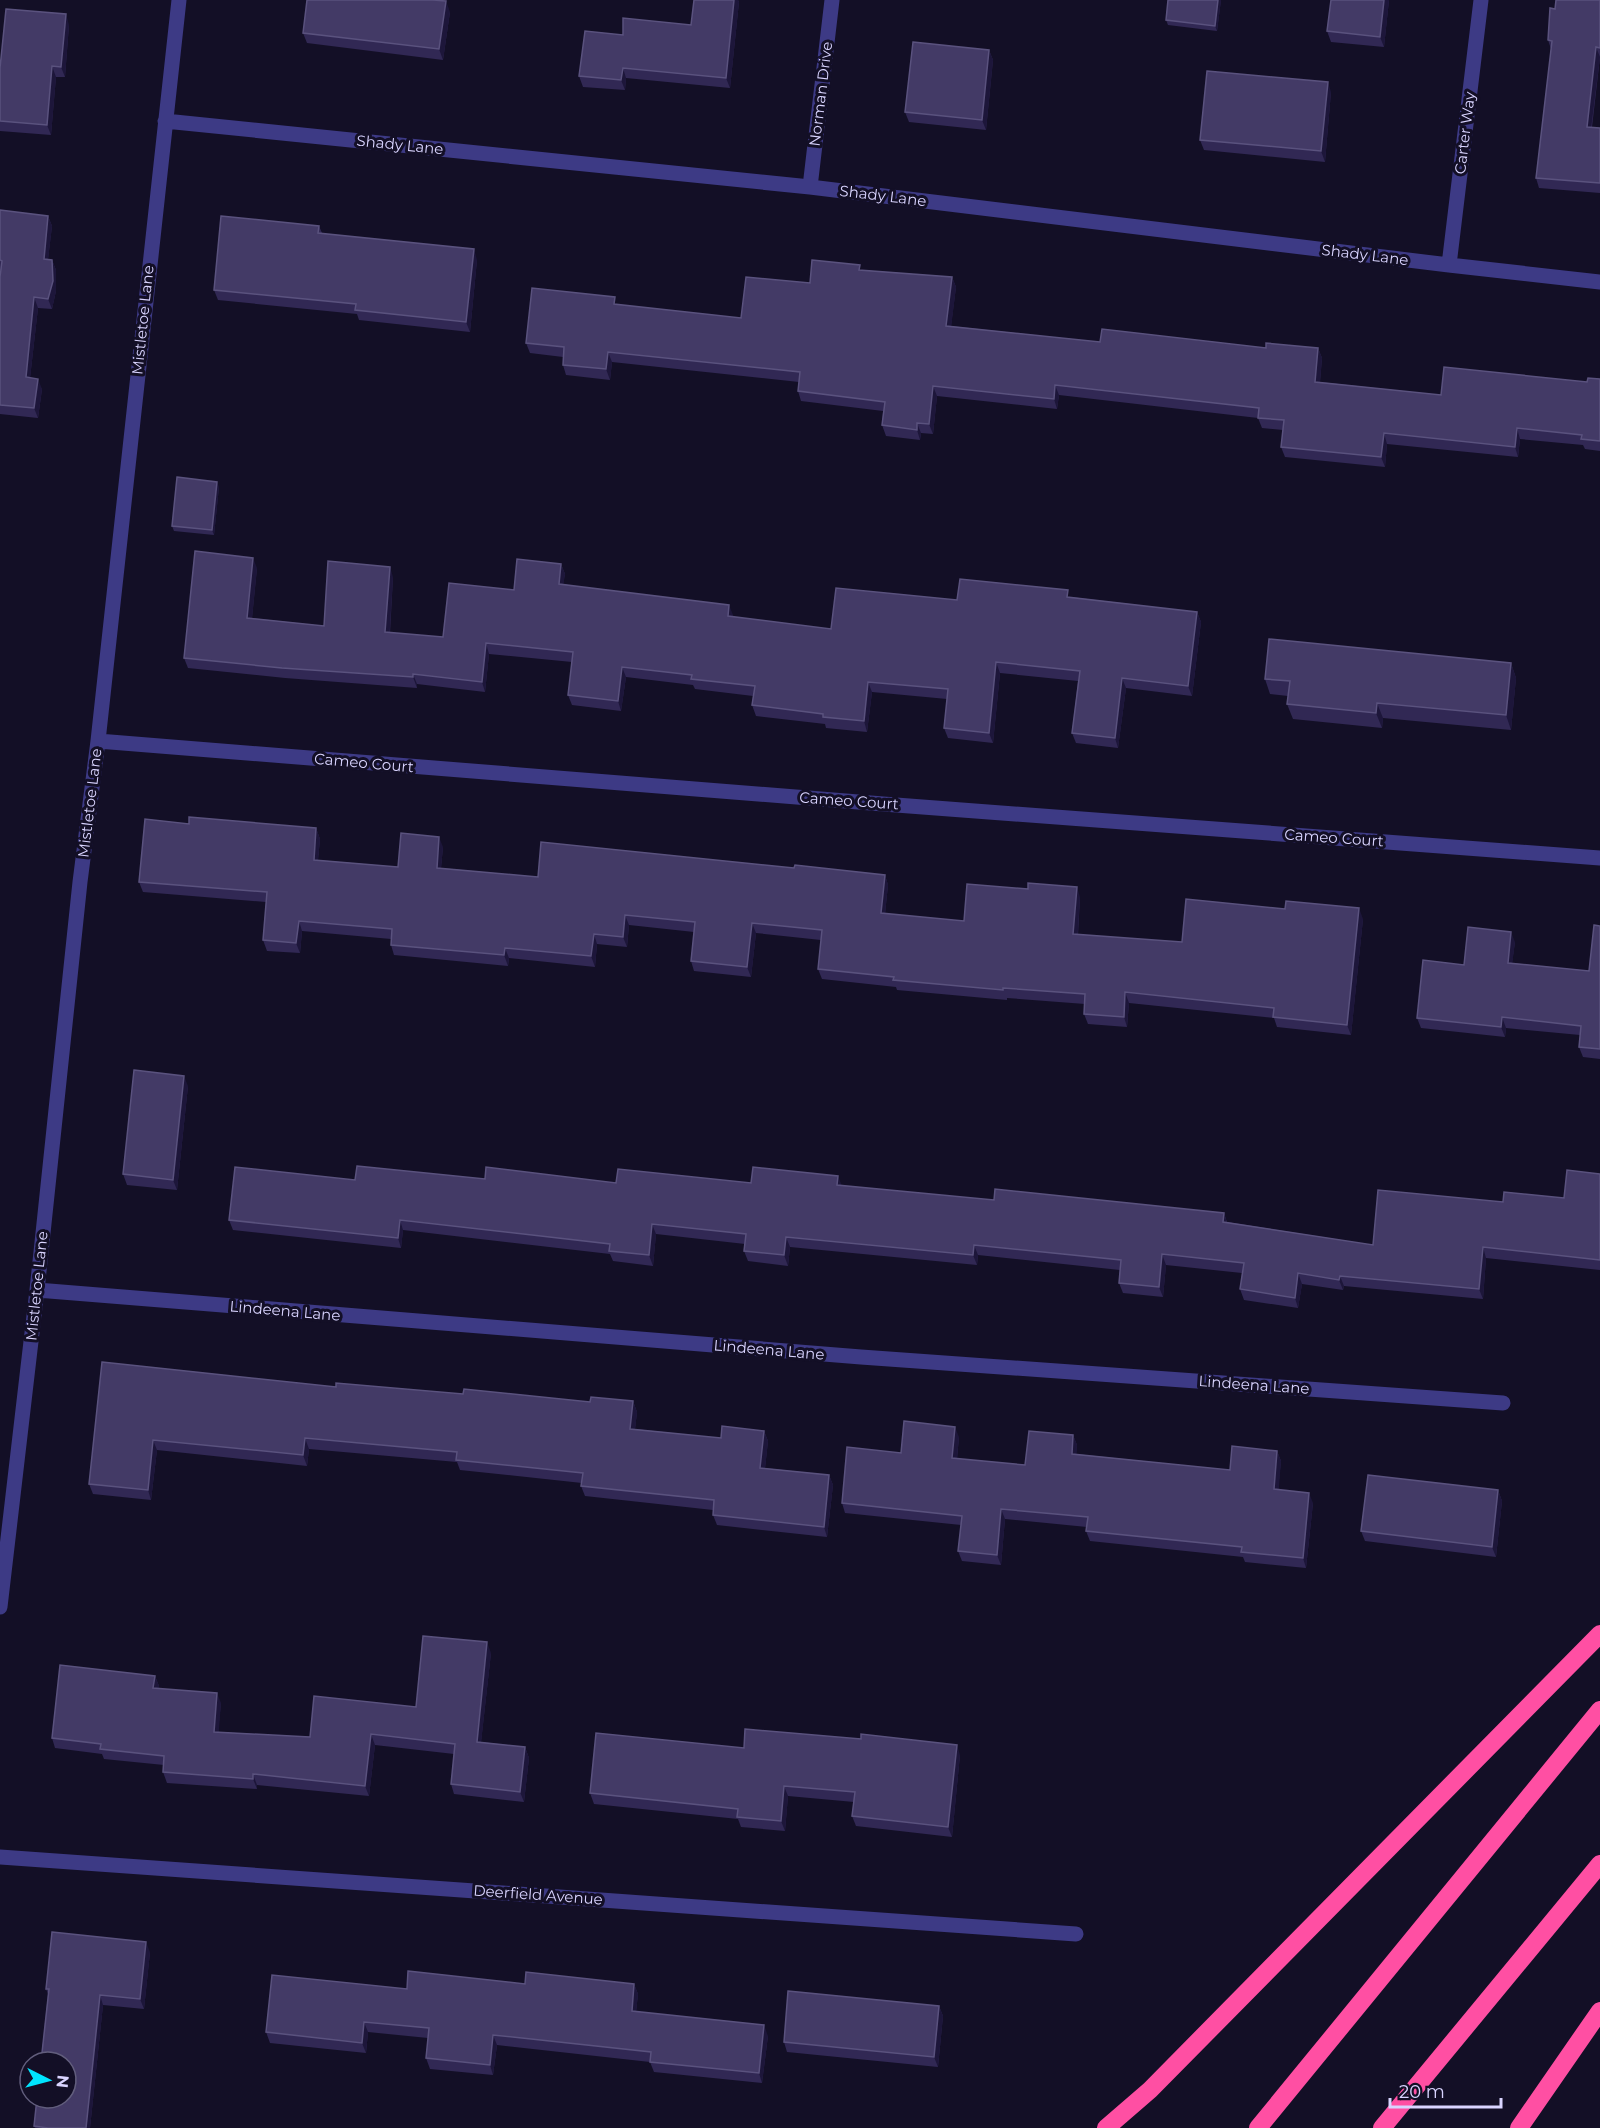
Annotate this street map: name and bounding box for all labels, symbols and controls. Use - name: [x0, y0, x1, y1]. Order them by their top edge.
- street label: Norman Drive: [805, 40, 836, 148]
- street label: Carter Way: [1450, 90, 1479, 175]
- street label: Shady Lane: [356, 130, 444, 159]
- street label: Shady Lane: [839, 181, 928, 210]
- street label: Shady Lane: [1321, 240, 1410, 269]
- street label: Mistletoe Lane: [127, 264, 158, 376]
- street label: Mistletoe Lane: [73, 747, 106, 859]
- street label: Cameo Court: [314, 749, 415, 776]
- street label: Cameo Court: [799, 788, 899, 813]
- street label: Cameo Court: [1284, 825, 1384, 850]
- street label: Mistletoe Lane: [21, 1230, 52, 1342]
- street label: Lindeena Lane: [229, 1296, 341, 1325]
- street label: Lindeena Lane: [713, 1335, 825, 1364]
- street label: Lindeena Lane: [1198, 1371, 1310, 1398]
- street label: Deerfield Avenue: [473, 1881, 603, 1909]
- north arrow: [18, 2050, 78, 2110]
- scale bar: [1390, 2071, 1501, 2109]
- text: N: [52, 2074, 73, 2089]
- text: 20 m: [1399, 2081, 1445, 2103]

